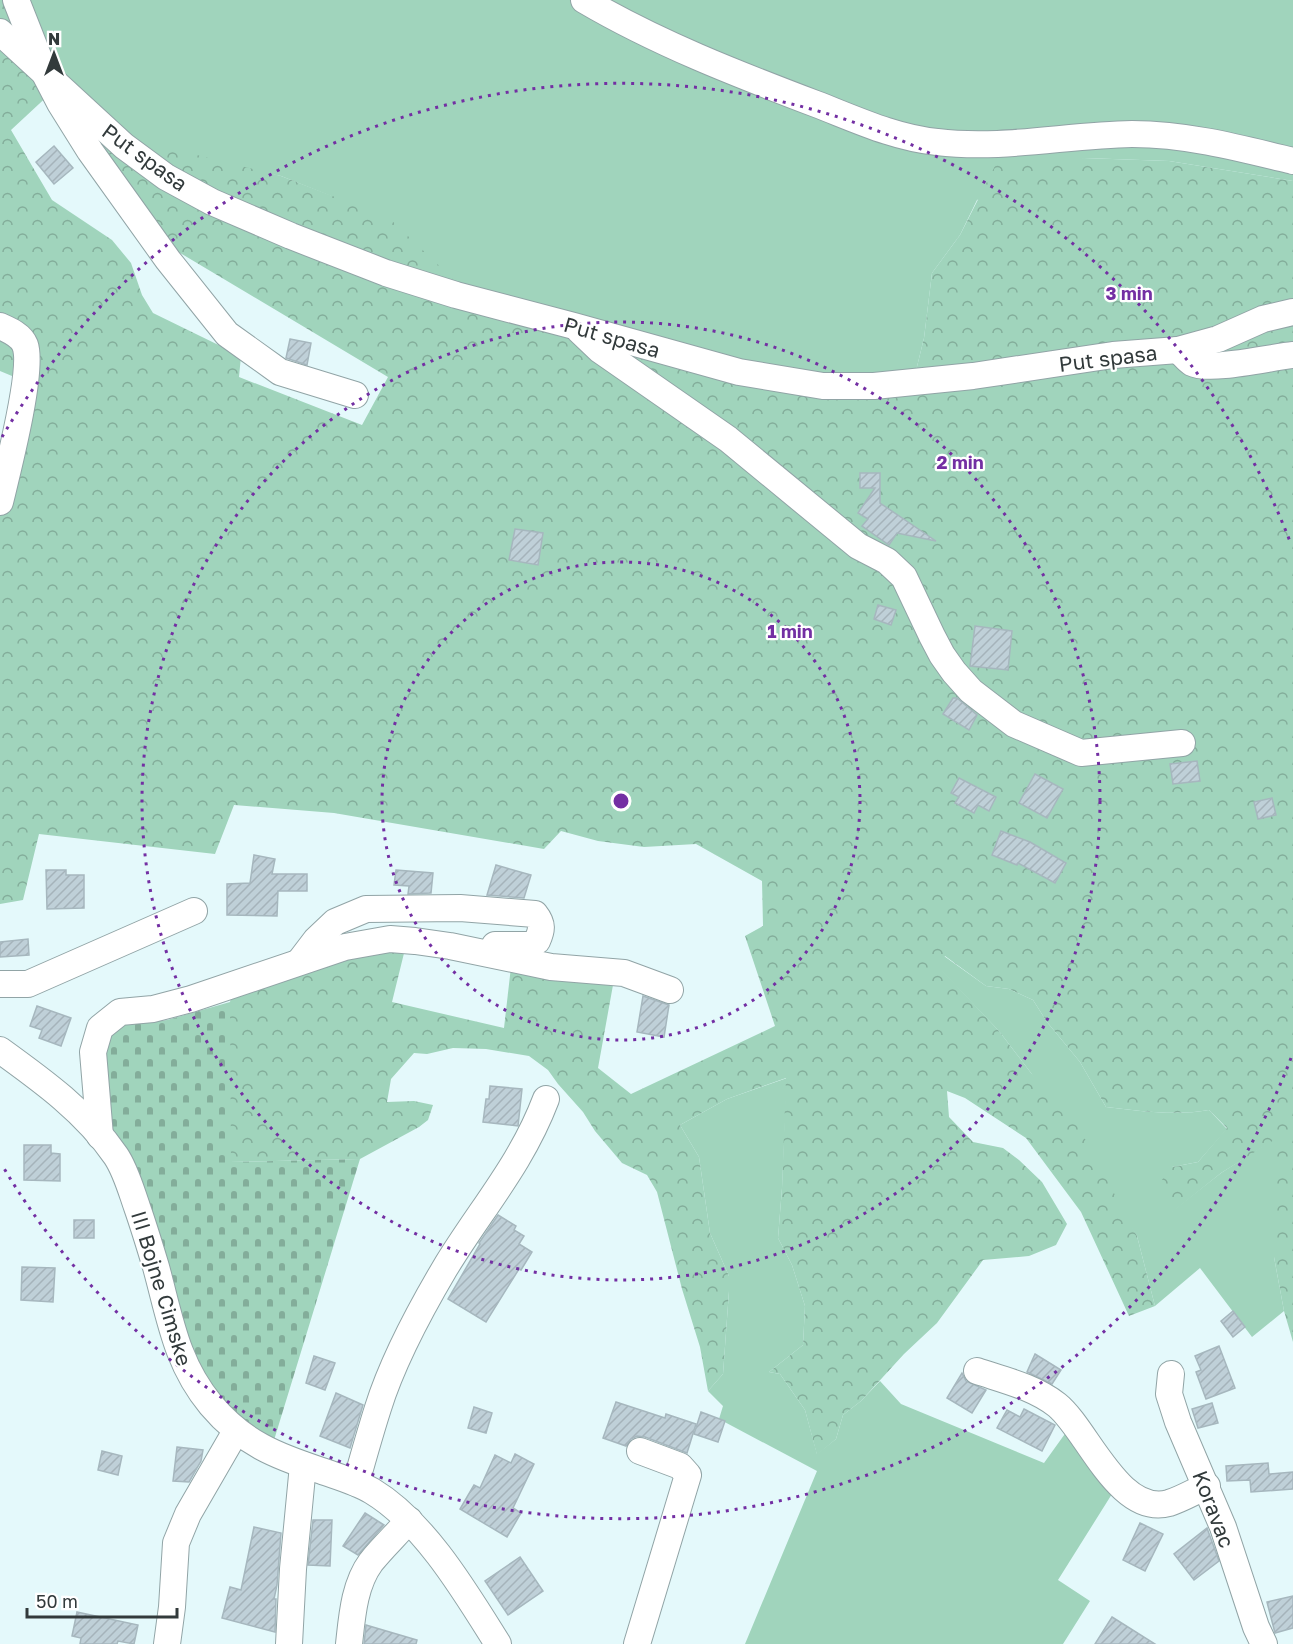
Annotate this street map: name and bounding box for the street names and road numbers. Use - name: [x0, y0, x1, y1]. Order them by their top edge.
- street label: Put spasa: [97, 117, 193, 197]
- street label: Put spasa: [561, 311, 663, 363]
- street label: Put spasa: [1057, 339, 1159, 377]
- street label: III Bojne Cimske: [126, 1207, 198, 1369]
- street label: Koravac: [1187, 1467, 1241, 1551]

